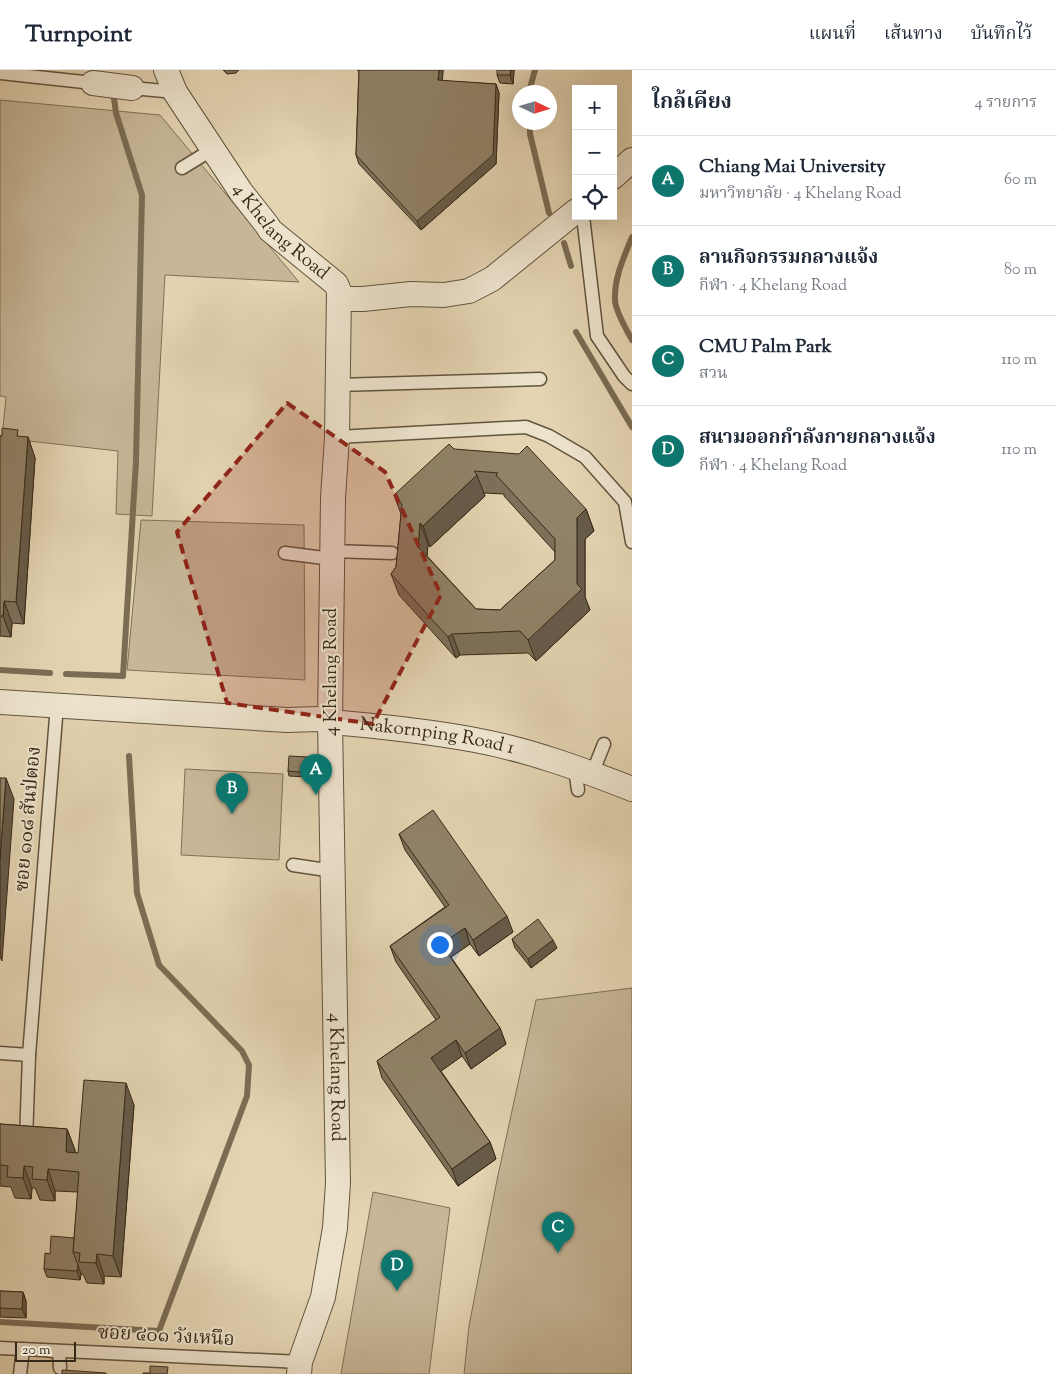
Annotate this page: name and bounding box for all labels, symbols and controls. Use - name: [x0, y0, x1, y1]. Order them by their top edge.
- text: Turnpoint: [25, 18, 132, 52]
- text: แผนที่: [809, 22, 856, 48]
- text: เส้นทาง: [884, 22, 943, 48]
- text: บันทึกไว้: [971, 22, 1032, 48]
- north arrow: [512, 85, 557, 130]
- map controls: [572, 85, 617, 220]
- button: +: [572, 85, 617, 130]
- text: ใกล้เคียง: [652, 88, 732, 118]
- text: 4 รายการ: [975, 92, 1037, 115]
- button: −: [572, 130, 617, 175]
- text: Chiang Mai University: [699, 154, 886, 181]
- text: A: [662, 169, 675, 192]
- text: 60 m: [1004, 169, 1037, 192]
- button: locate: [572, 175, 617, 220]
- street label: 4 Khelang Road: [225, 178, 335, 287]
- text: มหาวิทยาลัย · 4 Khelang Road: [699, 183, 901, 206]
- text: ลานกิจกรรมกลางแจ้ง: [699, 245, 878, 272]
- text: B: [663, 259, 673, 282]
- text: 80 m: [1004, 259, 1037, 282]
- text: กีฬา · 4 Khelang Road: [699, 275, 847, 298]
- text: CMU Palm Park: [699, 334, 832, 361]
- text: C: [662, 349, 674, 372]
- text: 110 m: [1001, 349, 1037, 372]
- text: สวน: [699, 363, 728, 386]
- text: สนามออกกำลังกายกลางแจ้ง: [699, 425, 936, 452]
- text: D: [662, 439, 674, 462]
- text: 110 m: [1001, 439, 1037, 462]
- text: กีฬา · 4 Khelang Road: [699, 455, 847, 478]
- street label: 4 Khelang Road: [318, 608, 345, 736]
- street label: Nakornping Road 1: [358, 711, 518, 762]
- street label: ซอย ๑๐๘ สันป่ตอง: [9, 745, 49, 893]
- pin: A: [300, 754, 332, 795]
- pin: B: [216, 773, 248, 814]
- your location: [427, 932, 453, 958]
- street label: 4 Khelang Road: [322, 1013, 351, 1142]
- pin: C: [542, 1212, 574, 1253]
- pin: D: [381, 1250, 413, 1291]
- street label: ซอย ๔๐๑ วังเหนึอ: [97, 1320, 235, 1354]
- scale bar: [15, 1339, 76, 1362]
- text: 20 m: [22, 1341, 51, 1361]

